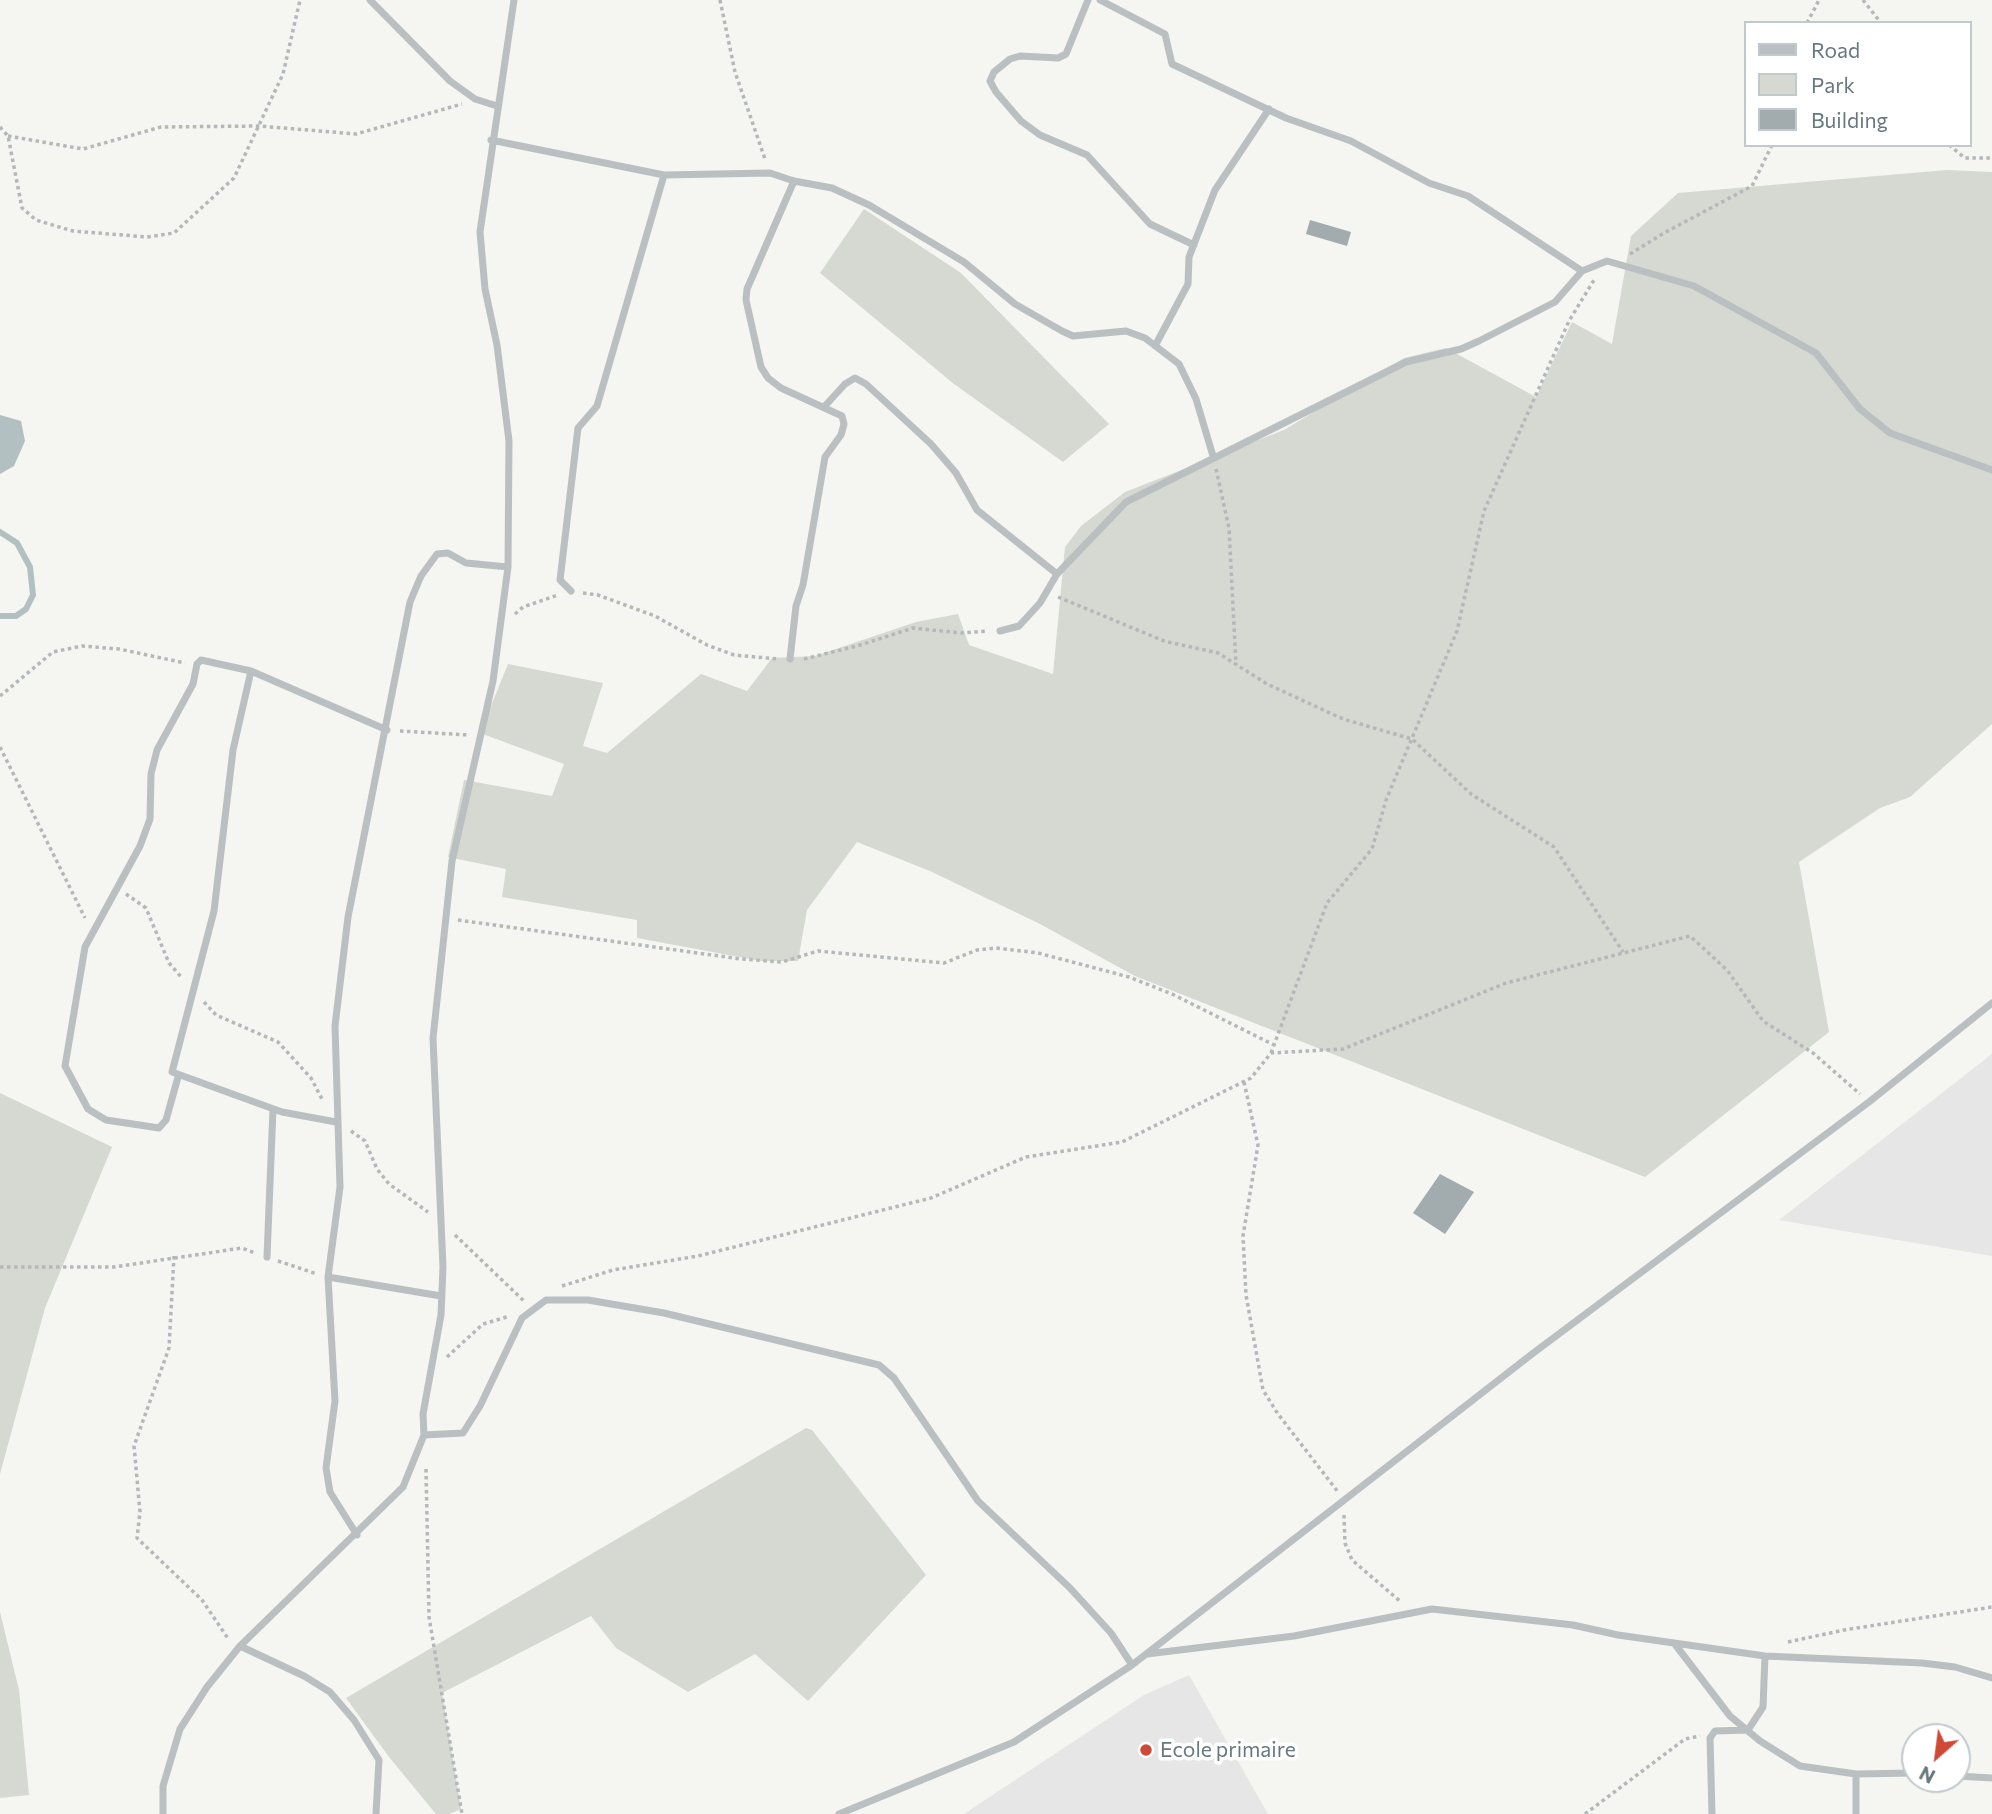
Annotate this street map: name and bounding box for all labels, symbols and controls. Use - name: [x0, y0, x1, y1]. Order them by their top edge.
- legend: [1744, 21, 1971, 147]
- text: Road: [1811, 37, 1860, 62]
- text: Park: [1811, 72, 1855, 97]
- text: Building: [1811, 107, 1888, 132]
- north arrow: [1901, 1723, 1971, 1793]
- place label: Ecole primaire: [1160, 1737, 1296, 1763]
- marker: Ecole primaire: [1138, 1742, 1154, 1758]
- text: N: [1915, 1762, 1939, 1789]

